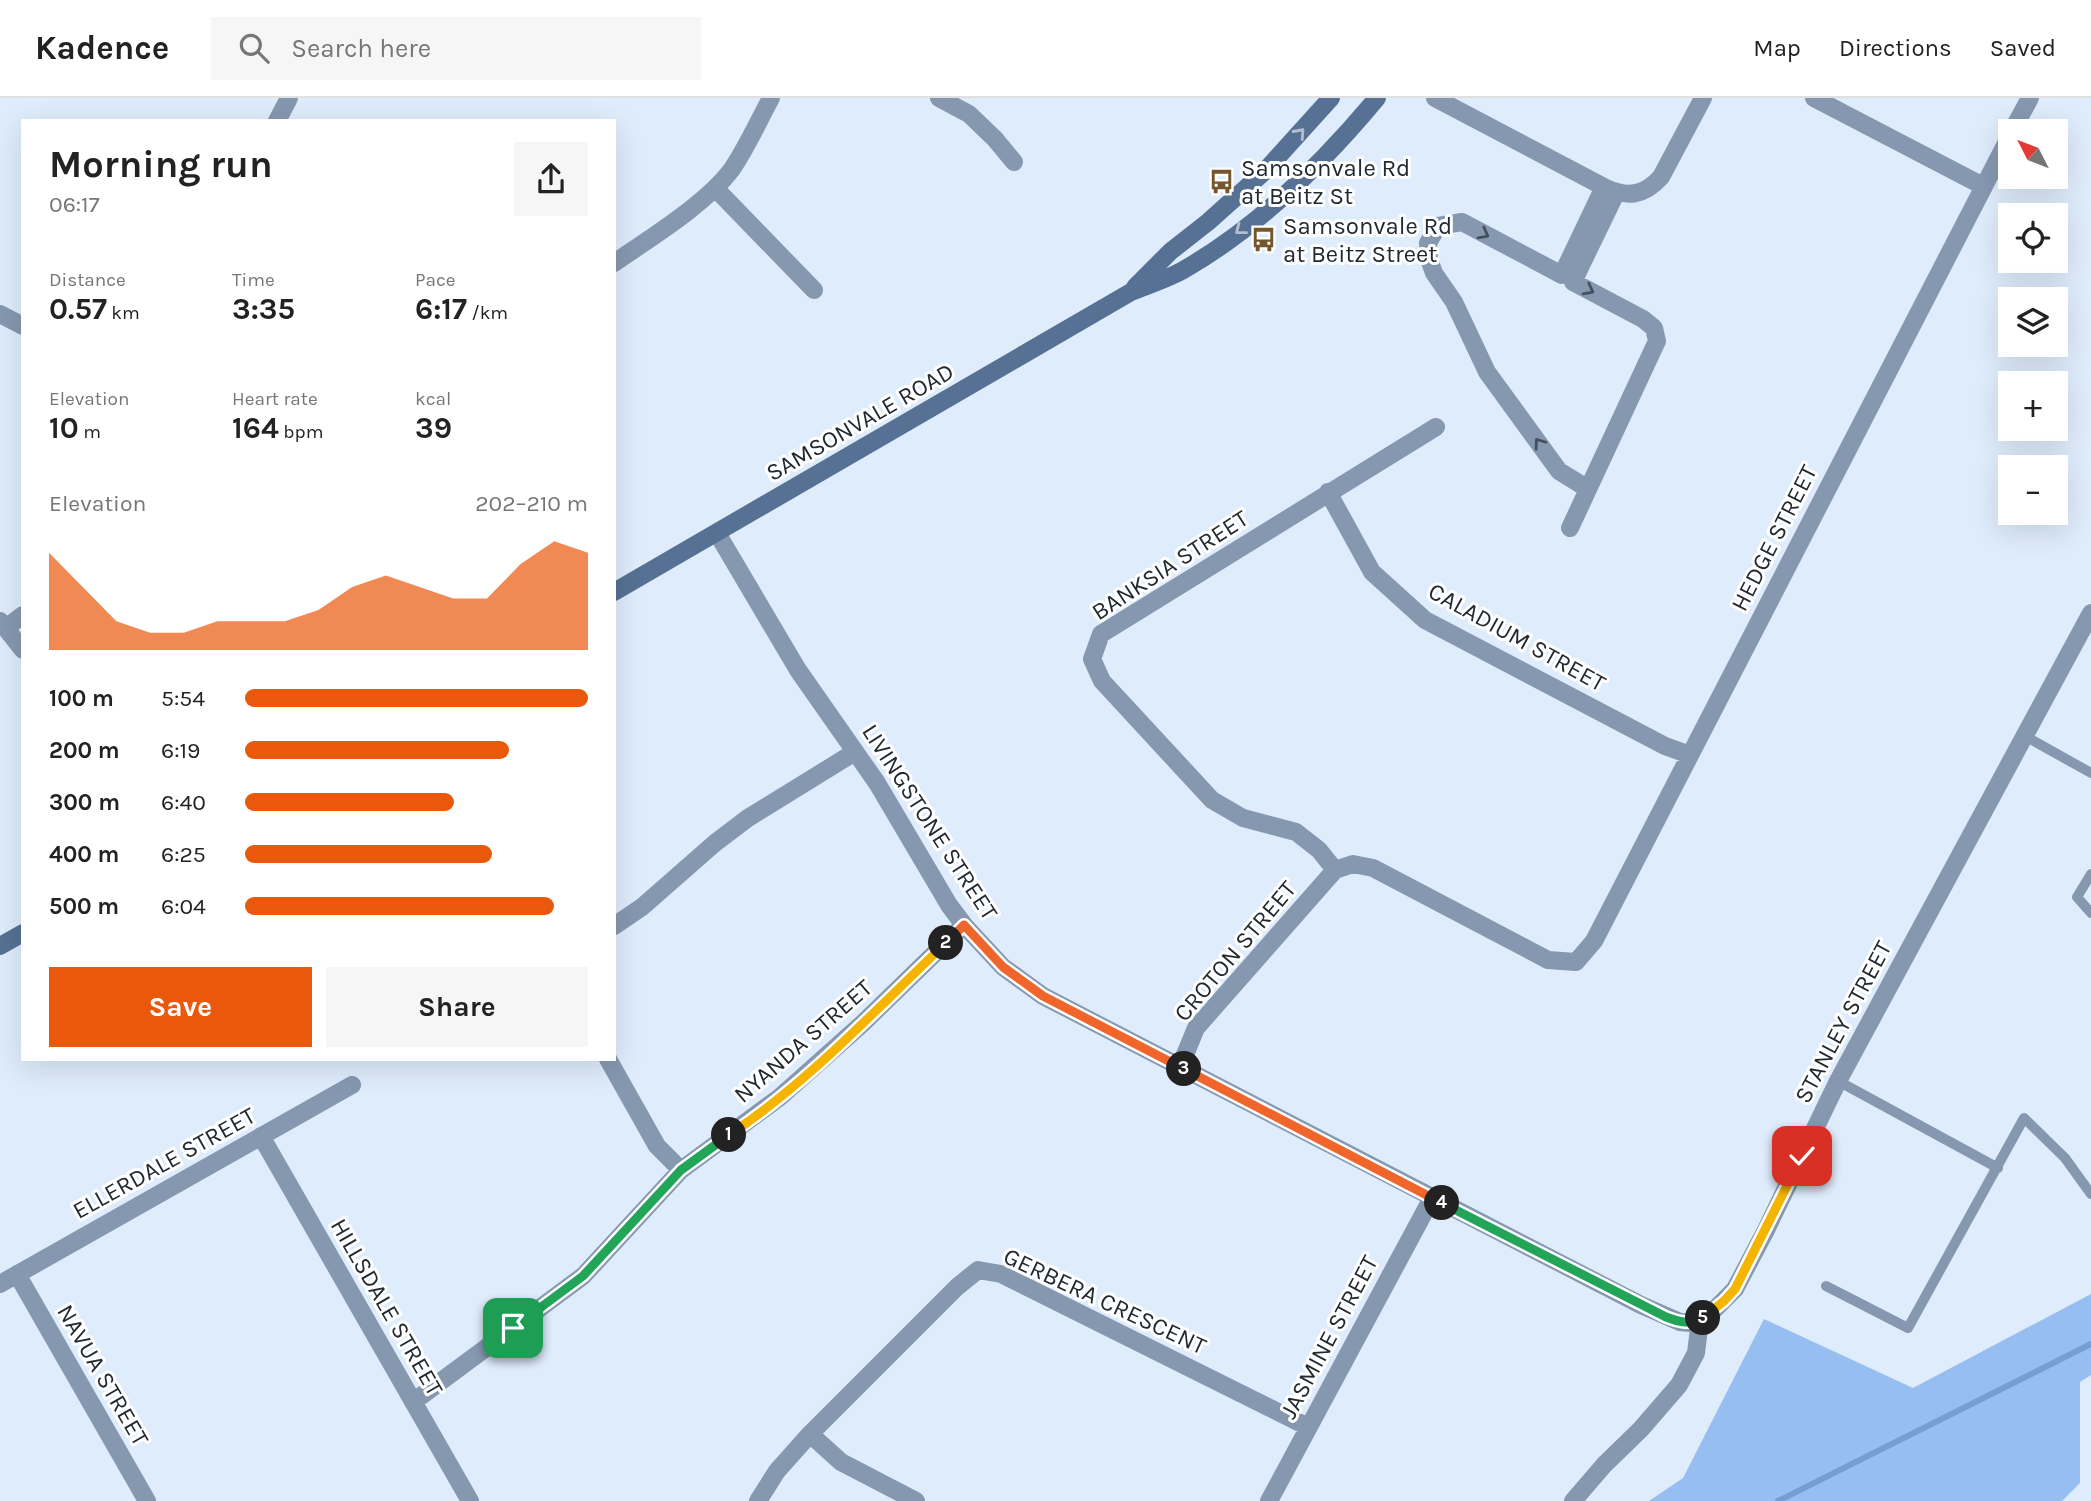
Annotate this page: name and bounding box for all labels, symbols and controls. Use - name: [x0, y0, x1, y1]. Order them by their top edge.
- search box: [211, 17, 701, 80]
- text: Kadence: [35, 29, 169, 67]
- icon: search: [235, 29, 273, 67]
- text: Search here: [291, 33, 431, 64]
- text: Map: [1753, 34, 1801, 62]
- text: Directions: [1839, 34, 1952, 62]
- text: Saved: [1990, 34, 2056, 62]
- north arrow: [1998, 119, 2068, 189]
- map controls: [1998, 119, 2068, 525]
- one-way arrow: [1292, 128, 1304, 141]
- text: Morning run: [49, 142, 273, 187]
- button: share: [514, 142, 588, 216]
- place label: Samsonvale Rd at Beitz St: [1241, 154, 1410, 210]
- bus stop icon: Samsonvale Rd at Beitz St: [1207, 168, 1235, 196]
- text: 06:17: [49, 191, 100, 218]
- button: locate: [1998, 203, 2068, 273]
- place label: Samsonvale Rd at Beitz Street: [1283, 212, 1452, 268]
- one-way arrow: [1235, 222, 1248, 235]
- bus stop icon: Samsonvale Rd at Beitz Street: [1249, 226, 1277, 254]
- one-way arrow: [1476, 226, 1489, 239]
- text: Distance: [49, 269, 126, 291]
- text: Time: [232, 269, 275, 291]
- text: Pace: [415, 269, 456, 291]
- one-way arrow: [1582, 282, 1595, 296]
- button: layers: [1998, 287, 2068, 357]
- text: 0.57: [49, 291, 107, 327]
- text: 3:35: [232, 291, 295, 327]
- text: 6:17: [415, 291, 467, 327]
- text: km: [107, 302, 140, 324]
- text: /km: [467, 302, 508, 324]
- street label: SAMSONVALE ROAD: [761, 357, 959, 487]
- button: +: [1998, 371, 2068, 441]
- text: Elevation: [49, 388, 129, 410]
- text: Heart rate: [232, 388, 318, 410]
- text: kcal: [415, 388, 451, 410]
- text: 10: [49, 410, 79, 446]
- text: 164: [232, 410, 279, 446]
- text: 39: [415, 410, 452, 446]
- text: m: [79, 421, 101, 443]
- text: bpm: [279, 421, 323, 443]
- one-way arrow: [1535, 439, 1547, 451]
- button: −: [1998, 455, 2068, 525]
- street label: HEDGE STREET: [1725, 460, 1823, 616]
- text: Elevation: [49, 490, 146, 517]
- text: 202–210 m: [475, 490, 588, 517]
- street label: BANKSIA STREET: [1087, 504, 1253, 626]
- street label: CALADIUM STREET: [1424, 577, 1610, 697]
- text: 100 m: [49, 685, 114, 712]
- text: 5:54: [161, 685, 205, 712]
- street label: LIVINGSTONE STREET: [856, 719, 1004, 925]
- text: 200 m: [49, 737, 120, 764]
- text: 6:19: [161, 737, 200, 764]
- text: 300 m: [49, 789, 120, 816]
- text: 6:40: [161, 789, 206, 816]
- text: 400 m: [49, 841, 119, 868]
- text: 6:25: [161, 841, 206, 868]
- street label: CROTON STREET: [1168, 875, 1302, 1027]
- text: 500 m: [49, 893, 119, 920]
- text: 6:04: [161, 893, 206, 920]
- pin: 2: [928, 926, 964, 960]
- text: 2: [940, 931, 951, 953]
- street label: STANLEY STREET: [1788, 936, 1898, 1108]
- button: Save: [49, 967, 312, 1047]
- button: Share: [326, 967, 588, 1047]
- street label: NYANDA STREET: [728, 973, 878, 1109]
- pin: 3: [1166, 1052, 1202, 1086]
- text: 3: [1178, 1057, 1189, 1079]
- street label: ELLERDALE STREET: [68, 1101, 260, 1225]
- pin: 1: [712, 1118, 746, 1152]
- text: 1: [725, 1123, 732, 1145]
- pin: [1772, 1126, 1832, 1186]
- icon: check: [1783, 1137, 1821, 1175]
- pin: 4: [1424, 1186, 1460, 1220]
- text: 4: [1436, 1191, 1447, 1213]
- street label: HILLSDALE STREET: [325, 1213, 449, 1401]
- street label: GERBERA CRESCENT: [999, 1242, 1211, 1360]
- street label: JASMINE STREET: [1274, 1251, 1384, 1423]
- pin: [483, 1298, 543, 1358]
- street label: NAVUA STREET: [51, 1299, 155, 1451]
- pin: 5: [1686, 1300, 1720, 1336]
- text: 5: [1697, 1306, 1708, 1328]
- icon: arrive: [494, 1309, 532, 1347]

